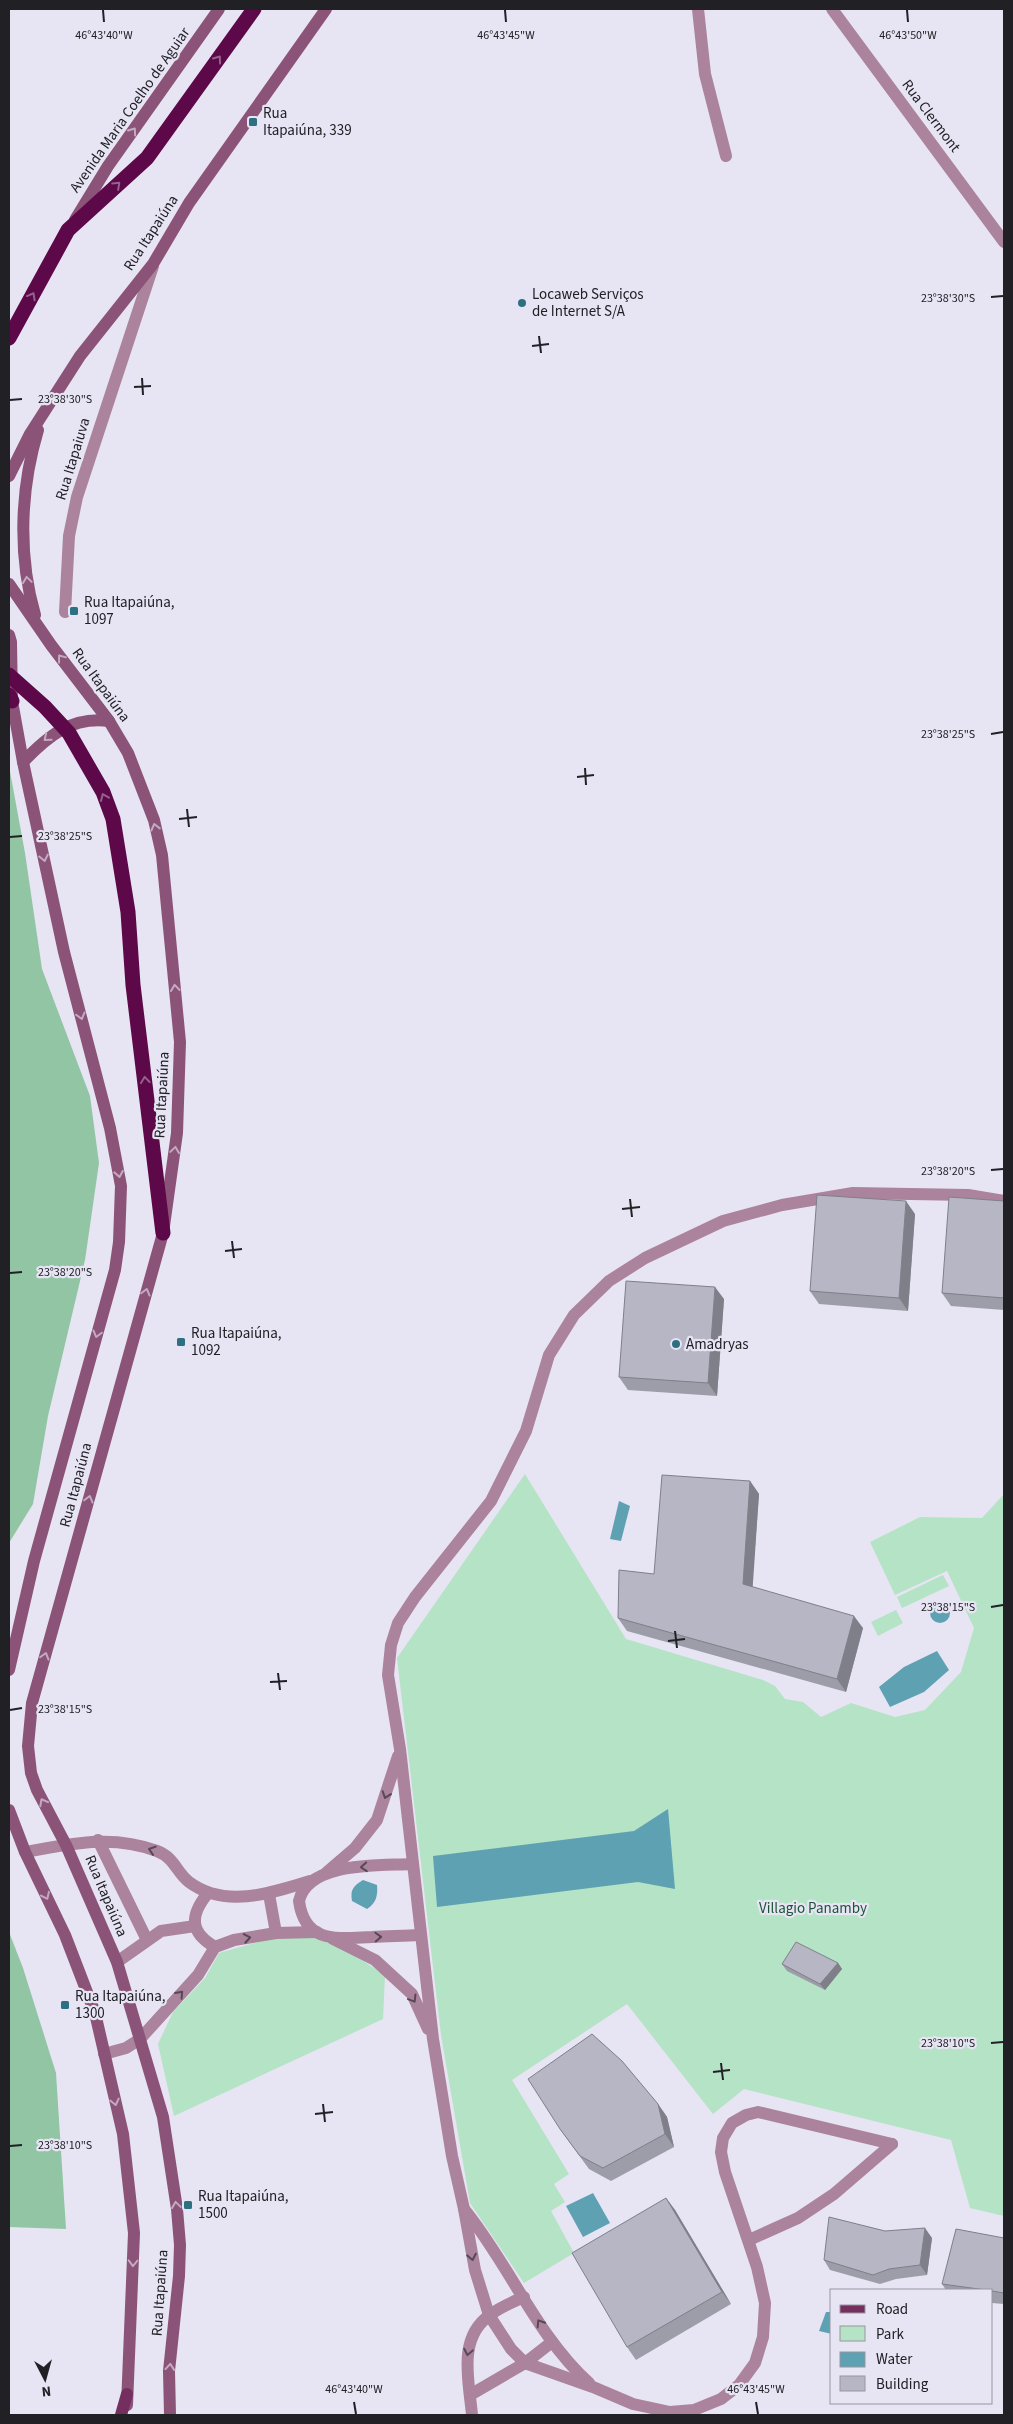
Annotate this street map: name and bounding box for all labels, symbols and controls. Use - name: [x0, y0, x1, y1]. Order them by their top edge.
- street label: Avenida Maria Coelho de Aguiar: [65, 22, 196, 197]
- text: 46°43'40"W: [75, 27, 133, 44]
- text: 46°43'45"W: [477, 27, 535, 44]
- text: 46°43'50"W: [879, 27, 937, 44]
- one-way arrow: [212, 55, 221, 64]
- street label: Rua Clermont: [897, 75, 965, 157]
- place label: Rua Itapaiúna, 339: [263, 103, 352, 141]
- marker: Rua Itapaiúna, 339: [247, 116, 259, 128]
- one-way arrow: [127, 127, 136, 136]
- one-way arrow: [111, 182, 120, 191]
- street label: Rua Itapaiúna: [119, 191, 183, 275]
- place label: Locaweb Serviços de Internet S/A: [532, 284, 644, 322]
- text: 23°38'30"S: [921, 290, 975, 307]
- one-way arrow: [26, 292, 36, 301]
- marker: Locaweb Serviços de Internet S/A: [516, 297, 528, 309]
- text: 23°38'30"S: [38, 391, 92, 408]
- street label: Rua Itapaiuva: [50, 415, 96, 503]
- one-way arrow: [22, 576, 33, 584]
- place label: Rua Itapaiúna, 1097: [84, 592, 175, 630]
- marker: Rua Itapaiúna, 1097: [68, 605, 80, 617]
- street label: Rua Itapaiúna: [67, 644, 135, 726]
- one-way arrow: [58, 654, 67, 664]
- text: 23°38'25"S: [921, 726, 975, 743]
- one-way arrow: [44, 732, 53, 741]
- one-way arrow: [100, 793, 111, 802]
- one-way arrow: [151, 824, 161, 832]
- text: 23°38'25"S: [38, 828, 92, 845]
- one-way arrow: [38, 854, 49, 863]
- one-way arrow: [170, 984, 181, 992]
- one-way arrow: [75, 1012, 86, 1021]
- street label: Rua Itapaiúna: [149, 1051, 175, 1139]
- one-way arrow: [140, 1076, 151, 1084]
- one-way arrow: [169, 1146, 179, 1154]
- text: 23°38'20"S: [921, 1163, 975, 1180]
- one-way arrow: [113, 1170, 123, 1179]
- text: 23°38'20"S: [38, 1264, 92, 1281]
- one-way arrow: [141, 1289, 151, 1297]
- place label: Rua Itapaiúna, 1092: [191, 1323, 282, 1361]
- one-way arrow: [93, 1329, 103, 1337]
- place label: Amadryas: [686, 1334, 749, 1355]
- marker: Rua Itapaiúna, 1092: [175, 1336, 187, 1348]
- marker: Amadryas: [670, 1338, 682, 1350]
- street label: Rua Itapaiúna: [55, 1440, 97, 1530]
- one-way arrow: [83, 1495, 94, 1504]
- text: 23°38'15"S: [921, 1599, 975, 1616]
- one-way arrow: [40, 1652, 50, 1661]
- text: 23°38'15"S: [38, 1701, 92, 1718]
- one-way arrow: [382, 1790, 392, 1799]
- one-way arrow: [39, 1798, 49, 1807]
- one-way arrow: [149, 1846, 157, 1856]
- street label: Rua Itapaiúna: [79, 1852, 133, 1940]
- one-way arrow: [359, 1861, 367, 1872]
- one-way arrow: [40, 1891, 50, 1900]
- park label: Villagio Panamby: [759, 1898, 867, 1919]
- one-way arrow: [374, 1931, 382, 1942]
- one-way arrow: [243, 1933, 252, 1943]
- place label: Rua Itapaiúna, 1300: [75, 1986, 166, 2024]
- one-way arrow: [174, 1990, 183, 1999]
- one-way arrow: [407, 1993, 417, 2002]
- marker: Rua Itapaiúna, 1300: [59, 1999, 71, 2011]
- text: 23°38'10"S: [921, 2035, 975, 2052]
- one-way arrow: [109, 2097, 120, 2106]
- text: 23°38'10"S: [38, 2137, 92, 2154]
- place label: Rua Itapaiúna, 1500: [198, 2186, 289, 2224]
- marker: Rua Itapaiúna, 1500: [182, 2199, 194, 2211]
- one-way arrow: [171, 2200, 182, 2208]
- street label: Rua Itapaiúna: [146, 2249, 174, 2337]
- one-way arrow: [467, 2252, 477, 2261]
- one-way arrow: [128, 2259, 138, 2267]
- legend: [830, 2289, 993, 2404]
- text: Road: [876, 2299, 908, 2320]
- one-way arrow: [537, 2319, 547, 2328]
- text: Park: [876, 2324, 905, 2345]
- one-way arrow: [464, 2348, 474, 2357]
- text: Water: [876, 2349, 913, 2370]
- north arrow: [20, 2354, 70, 2404]
- one-way arrow: [164, 2362, 175, 2370]
- text: Building: [876, 2374, 929, 2395]
- text: N: [41, 2381, 52, 2401]
- text: 46°43'40"W: [325, 2381, 383, 2398]
- text: 46°43'45"W: [727, 2381, 785, 2398]

